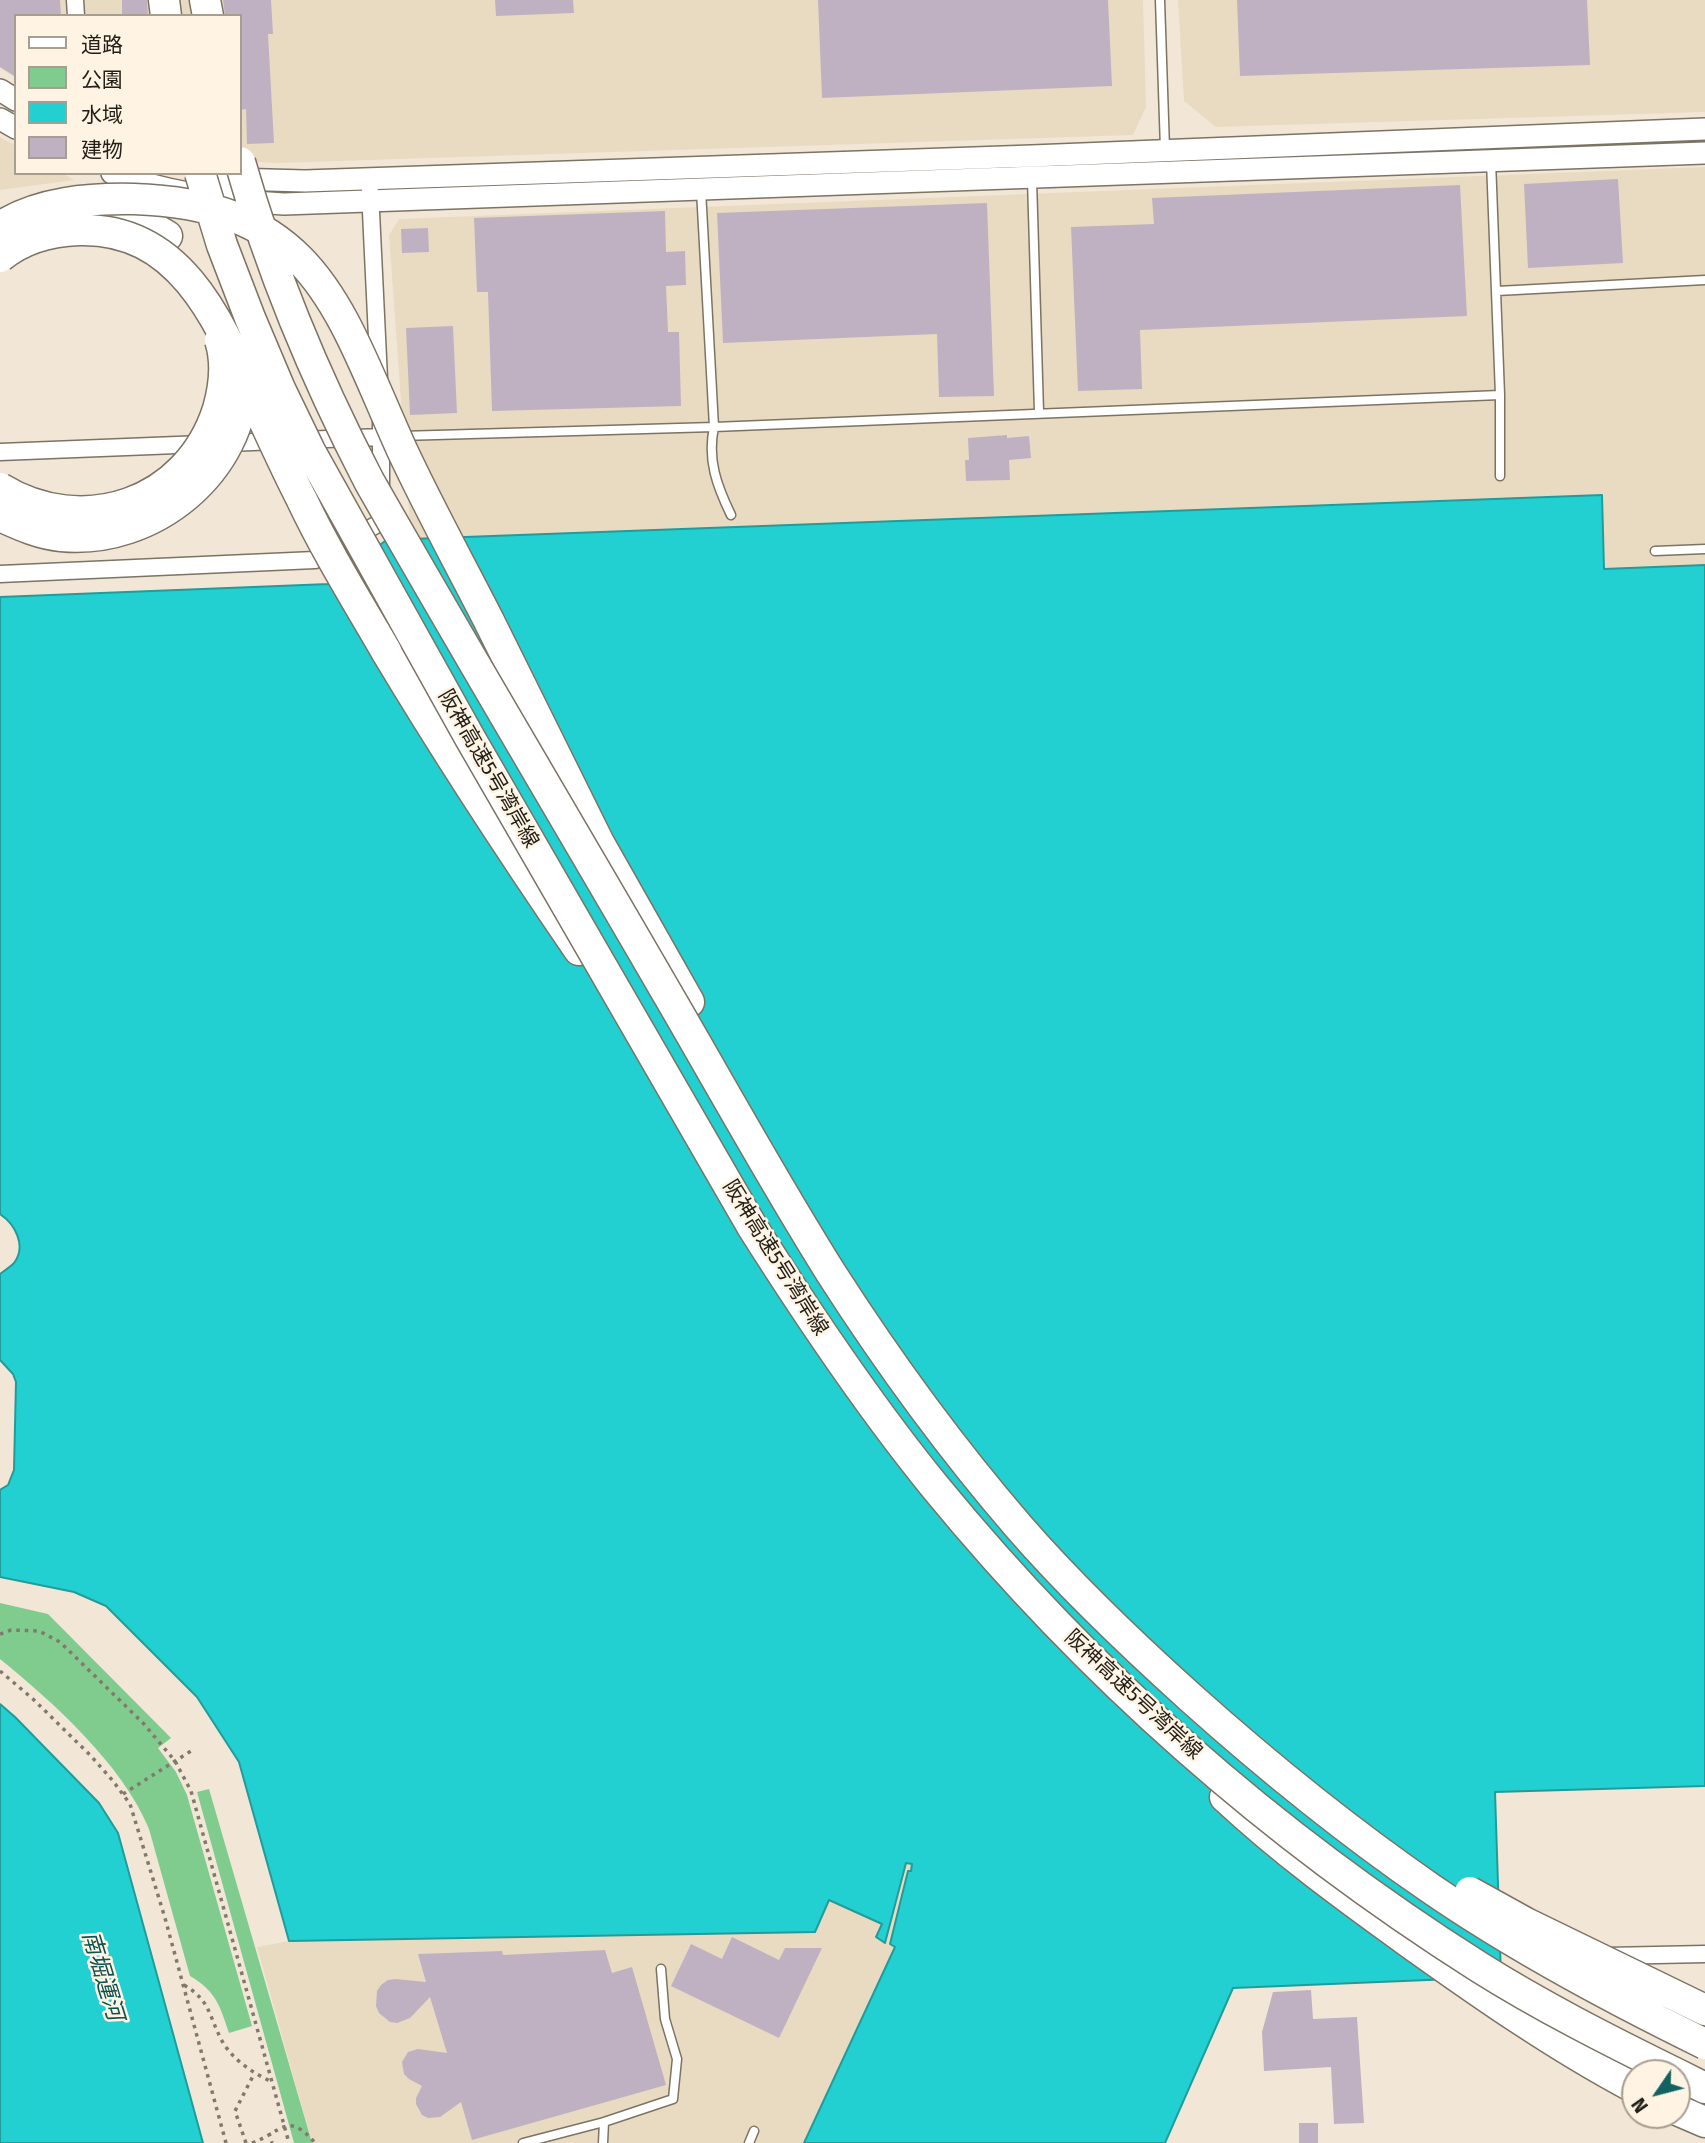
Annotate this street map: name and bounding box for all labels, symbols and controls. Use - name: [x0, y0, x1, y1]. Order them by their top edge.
- legend: [14, 14, 242, 175]
- text: 道路: [81, 32, 123, 58]
- text: 公園: [81, 67, 123, 93]
- text: 水域: [81, 102, 123, 128]
- text: 建物: [81, 137, 123, 163]
- street label: 阪神高速5号湾岸線: [432, 685, 544, 853]
- street label: 阪神高速5号湾岸線: [717, 1176, 833, 1340]
- street label: 阪神高速5号湾岸線: [1059, 1625, 1207, 1765]
- water label: 南堀運河: [75, 1928, 129, 2024]
- north arrow: [1621, 2059, 1691, 2129]
- text: N: [1627, 2093, 1653, 2117]

